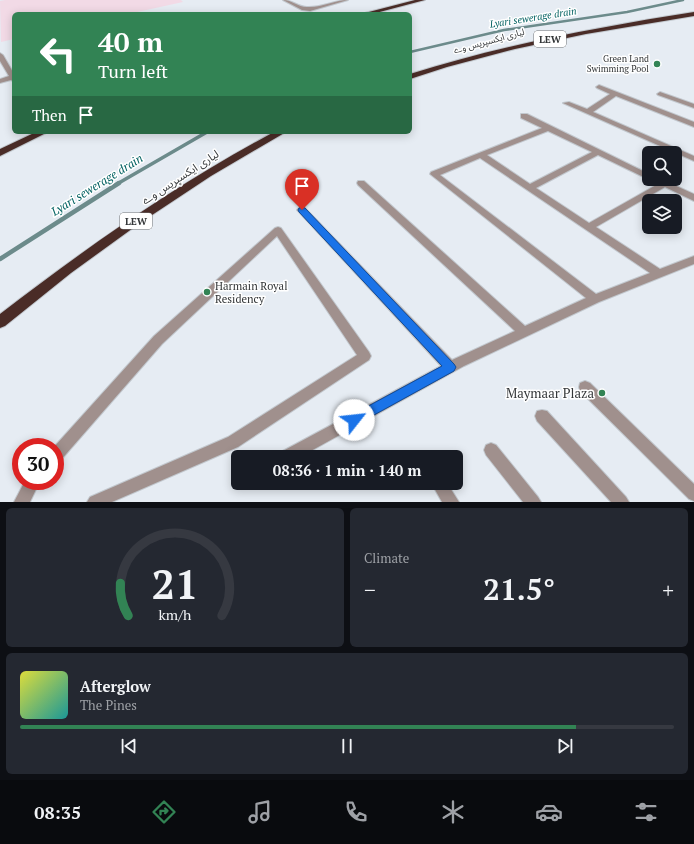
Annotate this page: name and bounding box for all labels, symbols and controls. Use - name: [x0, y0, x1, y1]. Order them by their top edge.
- water label: Lyari sewerage drain: [488, 4, 577, 31]
- text: 40 m: [98, 23, 163, 60]
- street label: لیاری ایکسپریس وے: [452, 26, 526, 56]
- icon: left: [32, 28, 84, 80]
- road number: LEW: [534, 31, 566, 47]
- place label: Green Land Swimming Pool: [587, 53, 649, 75]
- text: Turn left: [98, 59, 168, 83]
- marker: Green Land Swimming Pool: [652, 59, 662, 69]
- icon: arrive: [75, 104, 97, 126]
- text: Then: [32, 105, 67, 125]
- map controls: [642, 146, 682, 234]
- button: search: [642, 146, 682, 186]
- street label: لیاری ایکسپریس وے: [139, 147, 222, 208]
- water label: Lyari sewerage drain: [47, 150, 145, 219]
- pin: [285, 169, 319, 210]
- icon: arrive: [291, 175, 313, 197]
- button: layers: [642, 194, 682, 234]
- road number: LEW: [120, 213, 152, 229]
- place label: Harmain Royal Residency: [215, 279, 287, 306]
- marker: Harmain Royal Residency: [202, 287, 212, 297]
- place label: Maymaar Plaza: [506, 384, 594, 402]
- marker: Maymaar Plaza: [597, 388, 607, 398]
- position arrow: [333, 399, 375, 441]
- speed limit sign: 30: [12, 438, 64, 490]
- text: 08:36 · 1 min · 140 m: [273, 460, 421, 480]
- text: Climate: [364, 549, 409, 567]
- text: 21: [151, 555, 199, 610]
- text: 21.5°: [483, 569, 555, 609]
- text: −: [364, 575, 376, 604]
- text: +: [662, 575, 674, 604]
- text: km/h: [159, 604, 192, 623]
- text: Afterglow: [80, 676, 151, 696]
- text: The Pines: [80, 696, 137, 714]
- icon: previous: [118, 735, 140, 757]
- icon: pause: [336, 735, 358, 757]
- icon: next: [554, 735, 576, 757]
- icon: directions: [150, 798, 178, 826]
- icon: music: [246, 798, 274, 826]
- icon: phone: [342, 798, 370, 826]
- icon: climate: [439, 798, 467, 826]
- icon: car: [535, 798, 563, 826]
- icon: filters: [632, 798, 660, 826]
- text: 08:35: [34, 800, 81, 824]

